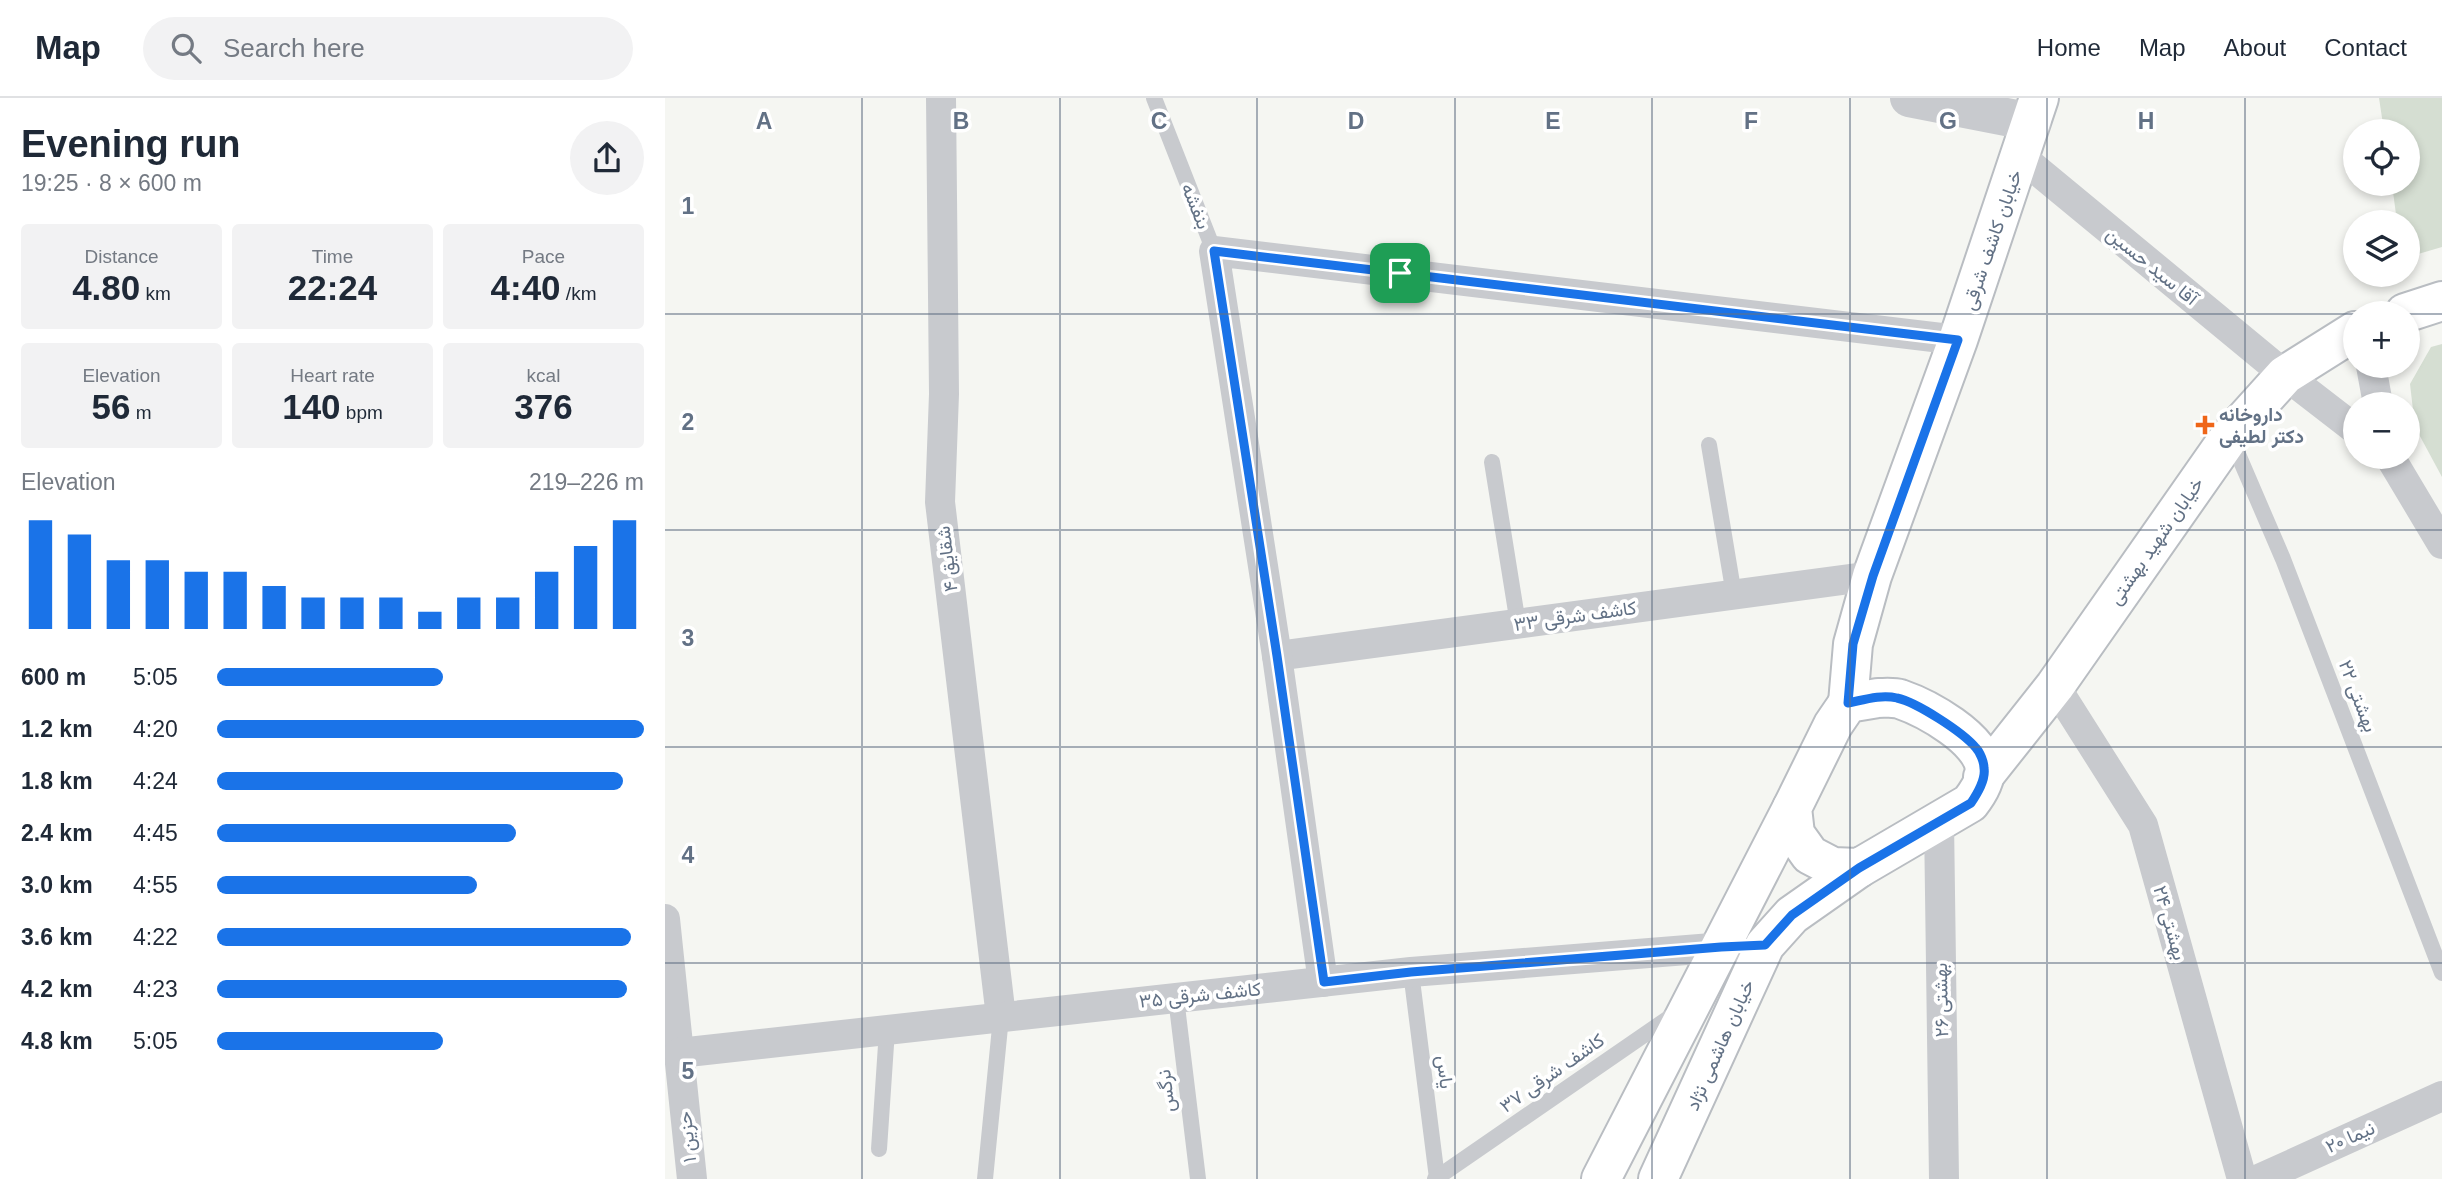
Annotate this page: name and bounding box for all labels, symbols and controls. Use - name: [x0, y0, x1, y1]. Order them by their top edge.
- search box: [143, 17, 633, 80]
- text: Map: [35, 29, 101, 66]
- icon: search: [167, 29, 205, 67]
- text: Search here: [223, 33, 365, 63]
- text: Home: [2037, 34, 2101, 61]
- text: Map: [2139, 34, 2186, 61]
- text: About: [2224, 34, 2286, 61]
- text: Contact: [2324, 34, 2407, 61]
- text: A: [756, 108, 772, 134]
- text: B: [953, 108, 969, 134]
- text: C: [1151, 108, 1167, 134]
- text: D: [1348, 108, 1364, 134]
- text: E: [1545, 108, 1561, 134]
- text: F: [1744, 108, 1758, 134]
- text: G: [1939, 108, 1957, 134]
- text: H: [2138, 108, 2154, 134]
- map controls: [2343, 119, 2420, 469]
- button: locate: [2343, 119, 2420, 196]
- button: share: [570, 121, 644, 195]
- text: Evening run: [21, 123, 241, 165]
- street label: خیابان کاشف شرقی: [1958, 167, 2027, 313]
- text: 19:25 · 8 × 600 m: [21, 170, 202, 196]
- street label: بنفشه: [1176, 180, 1215, 232]
- text: 1: [682, 193, 695, 219]
- button: layers: [2343, 210, 2420, 287]
- street label: آقا سید حسین: [2102, 223, 2203, 311]
- pin: [1370, 243, 1430, 303]
- text: Distance: [85, 246, 158, 267]
- text: Time: [312, 246, 353, 267]
- text: Pace: [522, 246, 565, 267]
- icon: arrive: [1381, 254, 1419, 292]
- text: 4.80: [72, 268, 140, 307]
- text: 22:24: [288, 268, 377, 307]
- text: 4:40: [491, 268, 561, 307]
- text: km: [140, 283, 171, 304]
- text: /km: [561, 283, 596, 304]
- button: +: [2343, 301, 2420, 378]
- text: Elevation: [82, 365, 161, 386]
- text: Heart rate: [290, 365, 375, 386]
- text: kcal: [527, 365, 560, 386]
- text: 56: [91, 387, 130, 426]
- text: 140: [282, 387, 341, 426]
- text: 376: [514, 387, 573, 426]
- button: −: [2343, 392, 2420, 469]
- text: m: [130, 402, 152, 423]
- text: bpm: [341, 402, 383, 423]
- place label: داروخانه دکتر لطیفی: [2219, 404, 2304, 449]
- text: 2: [682, 409, 694, 435]
- marker: داروخانه دکتر لطیفی: [2197, 417, 2213, 433]
- text: Elevation: [21, 469, 116, 495]
- text: 219–226 m: [529, 469, 644, 495]
- street label: خیابان شهید بهشتی: [2104, 473, 2209, 609]
- street label: شقایق ۴: [933, 525, 962, 593]
- street label: کاشف شرقی ۳۳: [1512, 597, 1638, 636]
- text: 3: [682, 625, 694, 651]
- street label: بهشتی ۲۲: [2334, 657, 2381, 735]
- text: 600 m: [21, 664, 86, 690]
- text: 5:05: [133, 664, 178, 690]
- text: 1.2 km: [21, 716, 93, 742]
- text: 4:20: [133, 716, 178, 742]
- text: 1.8 km: [21, 768, 93, 794]
- text: 4:24: [133, 768, 178, 794]
- text: 2.4 km: [21, 820, 93, 846]
- text: 4:45: [133, 820, 178, 846]
- text: 4: [682, 842, 695, 868]
- text: 3.0 km: [21, 872, 93, 898]
- text: 4:55: [133, 872, 178, 898]
- street label: بهشتی ۲۴: [2148, 883, 2191, 963]
- text: 3.6 km: [21, 924, 93, 950]
- text: 4:22: [133, 924, 178, 950]
- street label: بهشتی ۲۶: [1930, 962, 1953, 1038]
- text: 4.2 km: [21, 976, 93, 1002]
- text: 4:23: [133, 976, 178, 1002]
- street label: خیابان هاشمی نژاد: [1682, 976, 1759, 1114]
- street label: کاشف شرقی ۳۵: [1138, 978, 1262, 1013]
- text: 4.8 km: [21, 1028, 93, 1054]
- text: 5:05: [133, 1028, 178, 1054]
- street label: کاشف شرقی ۳۷: [1496, 1029, 1609, 1118]
- street label: یاس: [1432, 1054, 1457, 1090]
- text: 5: [682, 1058, 695, 1084]
- street label: نرگس: [1153, 1068, 1180, 1114]
- street label: حزین ۱: [674, 1110, 701, 1164]
- street label: نیما ۲۰: [2322, 1117, 2378, 1158]

